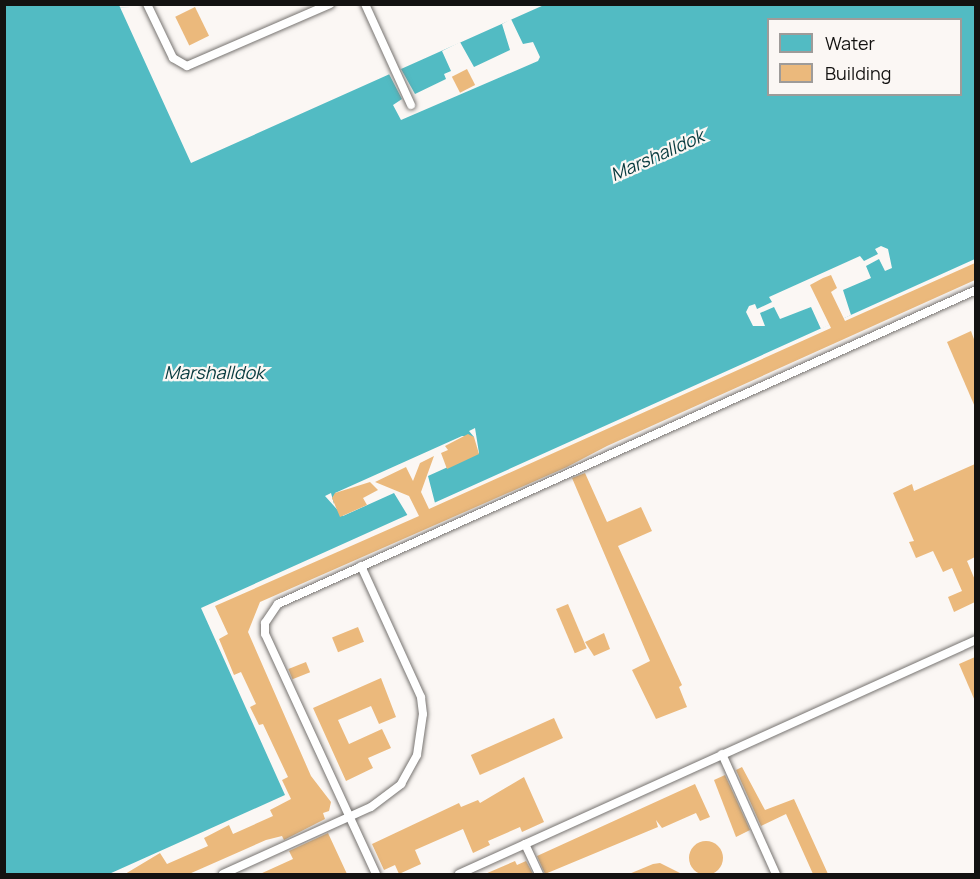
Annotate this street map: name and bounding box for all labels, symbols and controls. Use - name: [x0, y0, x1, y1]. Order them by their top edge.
- legend: [767, 18, 962, 96]
- text: Water: [825, 31, 875, 55]
- text: Building: [825, 61, 891, 85]
- water label: Marshalldok: [607, 125, 707, 185]
- water label: Marshalldok: [164, 361, 264, 383]

